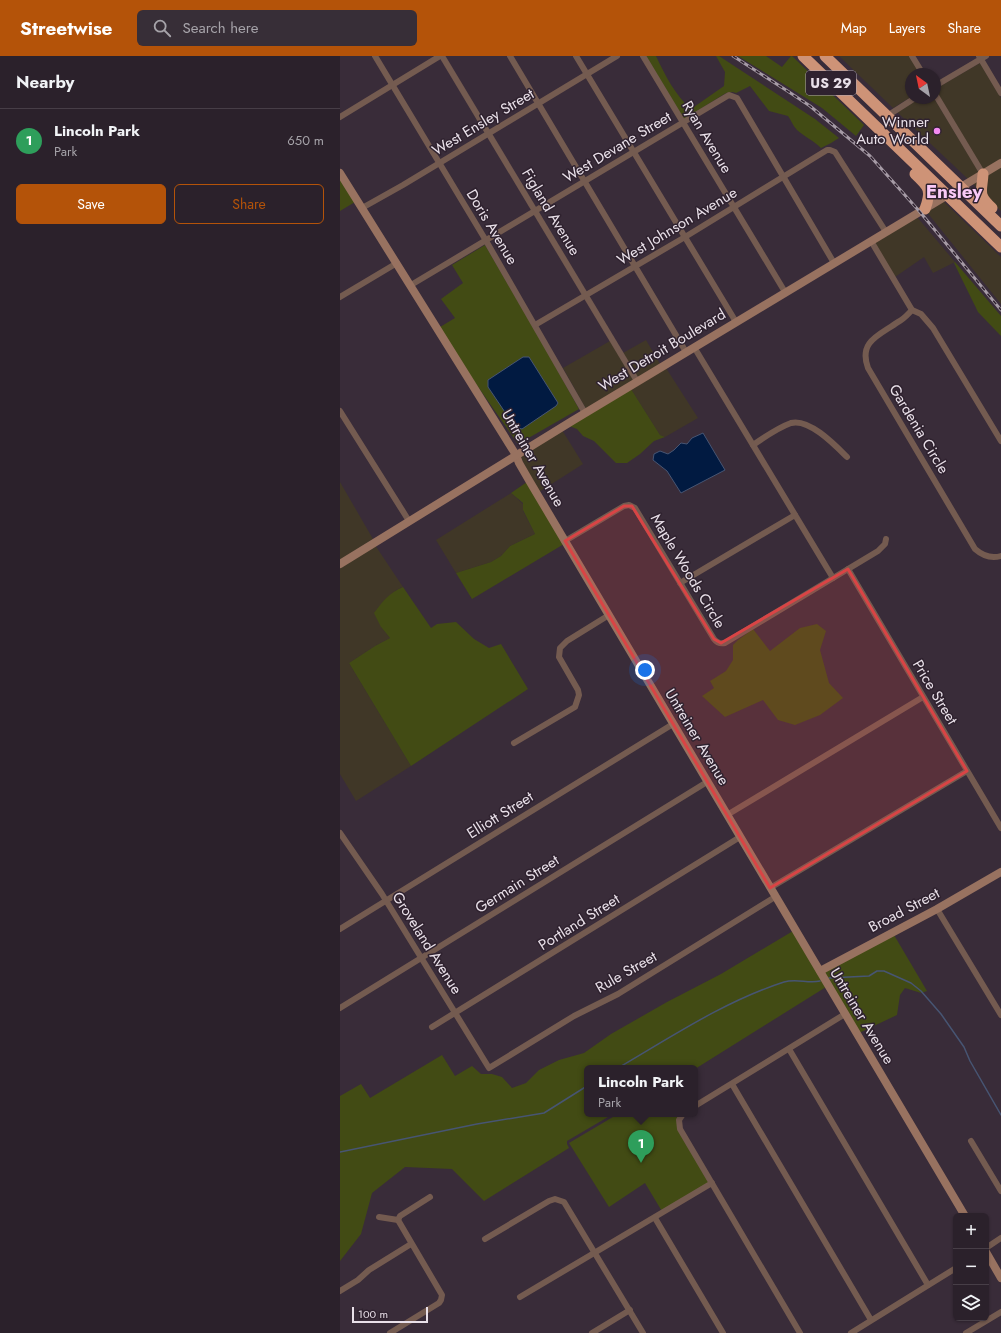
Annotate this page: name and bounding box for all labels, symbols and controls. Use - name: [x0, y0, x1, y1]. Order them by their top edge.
- search box: [137, 10, 417, 46]
- text: Streetwise: [20, 15, 113, 42]
- icon: search: [151, 17, 173, 39]
- text: Search here: [183, 17, 258, 39]
- text: Map: [841, 18, 867, 38]
- text: Layers: [889, 18, 925, 38]
- text: Share: [947, 18, 981, 38]
- north arrow: [905, 68, 941, 104]
- text: Nearby: [16, 70, 74, 94]
- road number: US 29: [806, 71, 856, 95]
- street label: West Ensley Street: [428, 83, 539, 161]
- street label: Ryan Avenue: [677, 96, 738, 178]
- street label: West Devane Street: [559, 106, 676, 188]
- place label: Winner Auto World: [856, 111, 930, 150]
- text: Lincoln Park: [54, 120, 140, 142]
- marker: Winner Auto World: [932, 126, 942, 136]
- text: 1: [26, 131, 32, 150]
- text: 650 m: [287, 131, 324, 150]
- text: Park: [54, 142, 77, 161]
- street label: Figland Avenue: [516, 164, 586, 260]
- district label: Ensley: [926, 178, 983, 205]
- street label: West Johnson Avenue: [613, 181, 741, 271]
- button: Save: [16, 184, 166, 224]
- button: Share: [174, 184, 324, 224]
- street label: Doris Avenue: [461, 185, 523, 269]
- street label: West Detroit Boulevard: [594, 303, 730, 397]
- street label: Gardenia Circle: [884, 380, 955, 478]
- street label: Untreiner Avenue: [496, 405, 570, 511]
- street label: Maple Woods Circle: [645, 510, 731, 633]
- street label: Price Street: [907, 655, 963, 729]
- your location: [635, 660, 655, 680]
- street label: Untreiner Avenue: [659, 684, 735, 790]
- street label: Elliott Street: [462, 786, 538, 844]
- street label: Germain Street: [471, 849, 564, 919]
- street label: Broad Street: [865, 882, 944, 938]
- street label: Groveland Avenue: [387, 888, 467, 999]
- street label: Portland Street: [534, 888, 624, 956]
- street label: Rule Street: [591, 945, 661, 998]
- street label: Untreiner Avenue: [824, 963, 900, 1069]
- popup: [584, 1065, 698, 1117]
- text: Lincoln Park: [598, 1071, 684, 1093]
- text: Park: [598, 1093, 621, 1112]
- pin: 1: [628, 1130, 654, 1163]
- map controls: [953, 1213, 989, 1321]
- button: +: [953, 1213, 989, 1249]
- button: −: [953, 1249, 989, 1285]
- button: layers: [953, 1285, 989, 1321]
- scale bar: [352, 1305, 428, 1324]
- text: 100 m: [358, 1306, 388, 1322]

